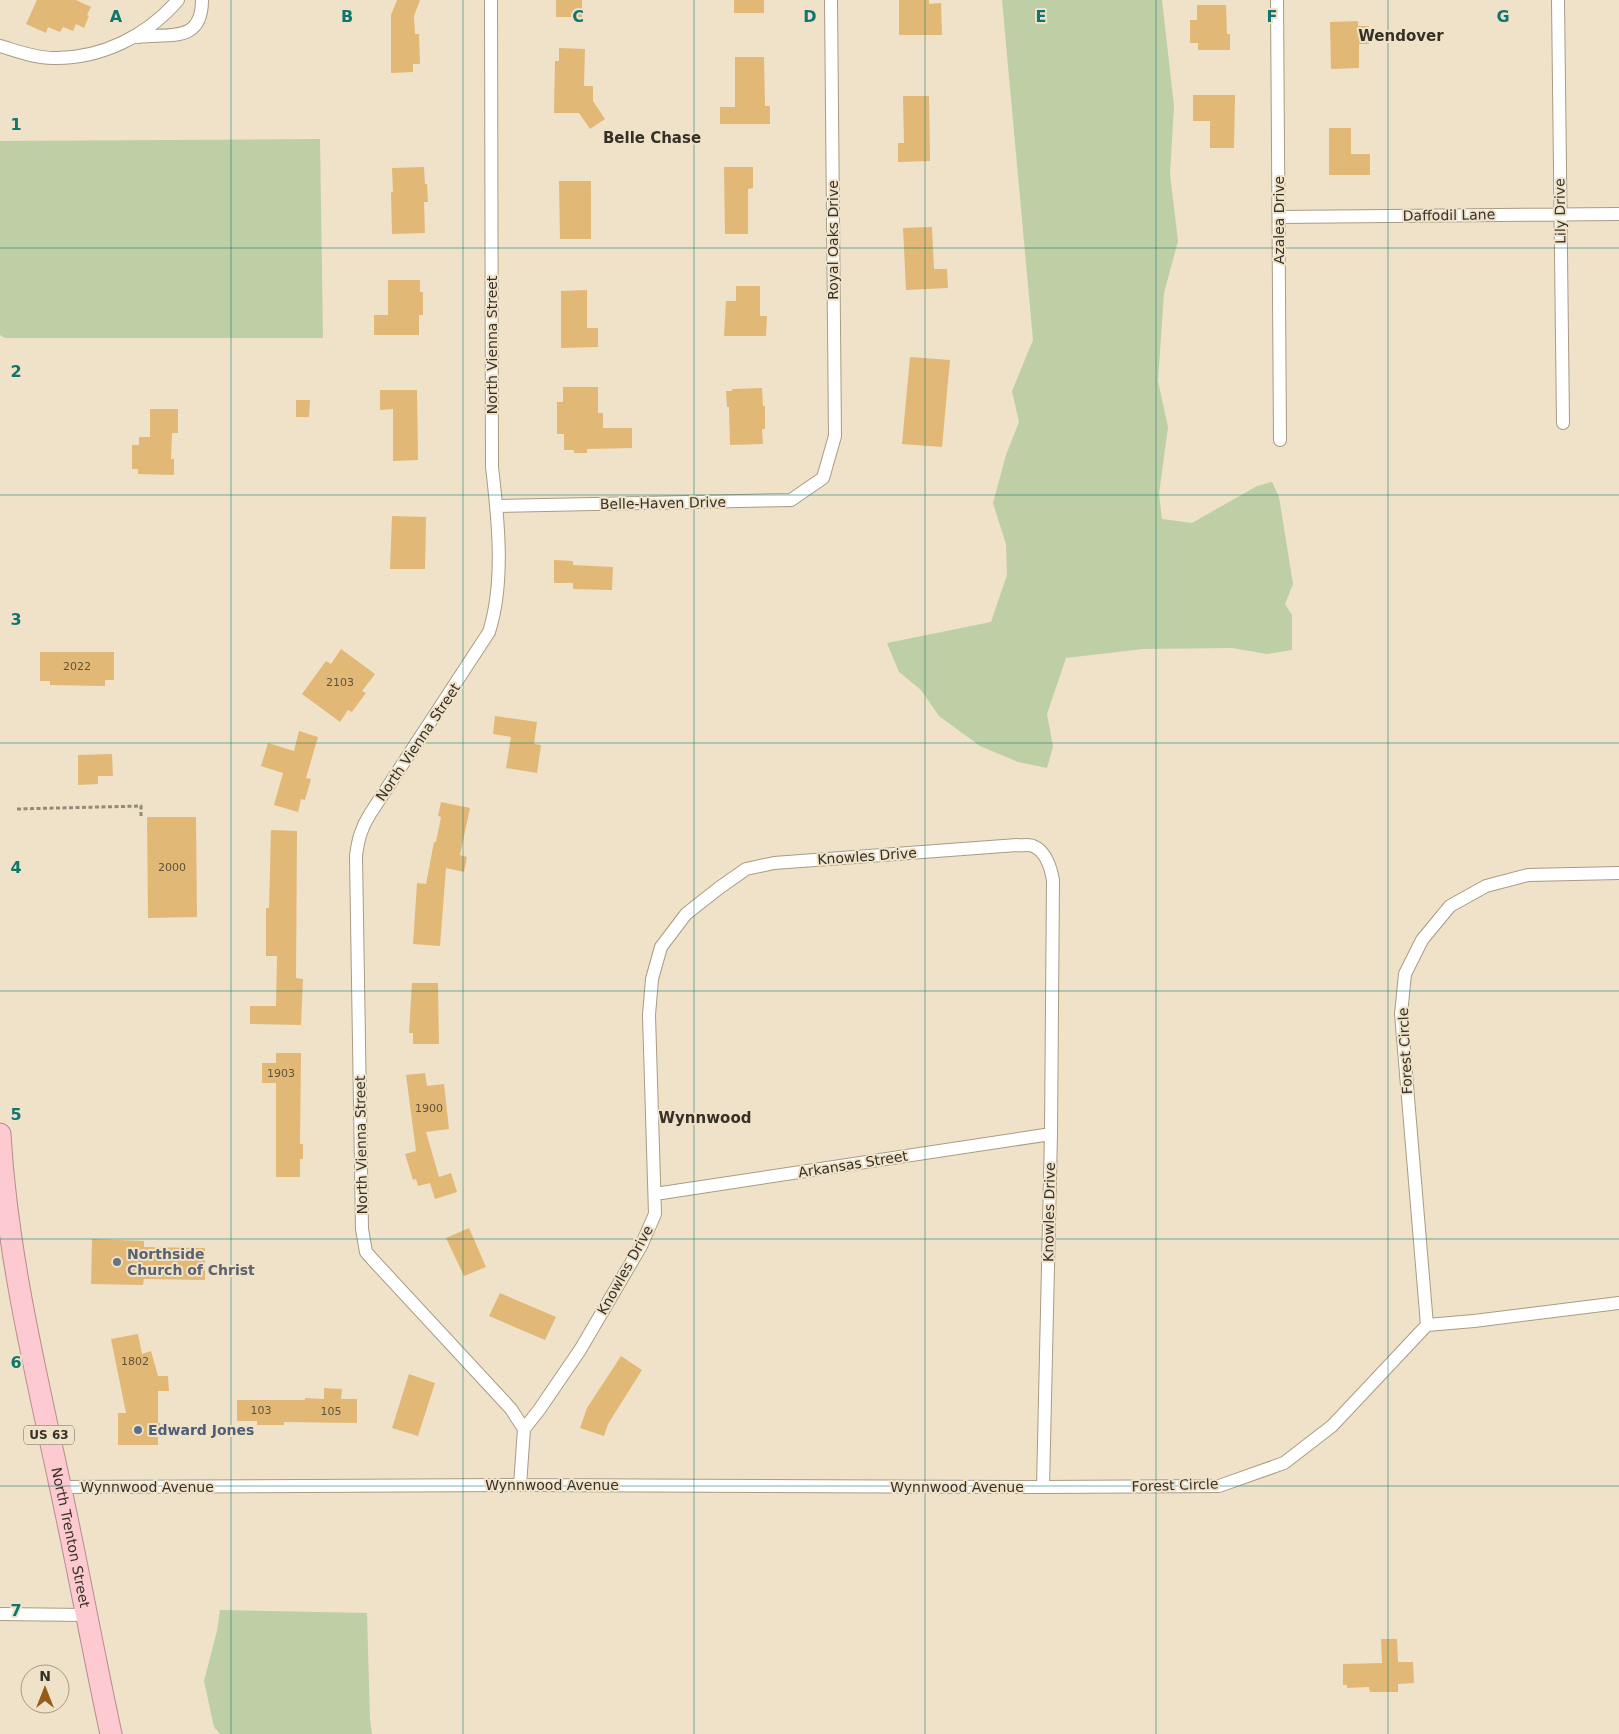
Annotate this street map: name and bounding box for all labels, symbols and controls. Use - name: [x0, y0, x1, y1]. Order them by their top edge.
- text: A: [110, 7, 123, 26]
- text: B: [341, 7, 353, 26]
- text: C: [572, 7, 584, 26]
- text: D: [803, 7, 817, 26]
- text: E: [1036, 7, 1046, 26]
- text: F: [1267, 7, 1277, 26]
- text: G: [1496, 7, 1510, 26]
- district label: Wendover: [1358, 27, 1444, 45]
- text: 1: [10, 115, 22, 134]
- district label: Belle Chase: [603, 129, 701, 147]
- street label: Azalea Drive: [1271, 176, 1287, 264]
- street label: Lily Drive: [1551, 178, 1569, 244]
- street label: Royal Oaks Drive: [825, 180, 841, 300]
- street label: Daffodil Lane: [1403, 206, 1495, 224]
- street label: North Vienna Street: [484, 275, 500, 414]
- text: 2: [10, 362, 22, 381]
- street label: Belle-Haven Drive: [600, 494, 726, 512]
- text: 3: [10, 610, 22, 629]
- house number: 2022: [63, 660, 91, 673]
- house number: 2103: [326, 676, 354, 689]
- street label: North Vienna Street: [373, 680, 464, 804]
- street label: Knowles Drive: [817, 845, 917, 867]
- text: 4: [10, 858, 22, 877]
- house number: 2000: [158, 861, 186, 874]
- street label: Forest Circle: [1395, 1007, 1415, 1095]
- house number: 1903: [267, 1067, 295, 1080]
- street label: North Vienna Street: [352, 1075, 370, 1214]
- house number: 1900: [415, 1102, 443, 1115]
- text: 5: [10, 1105, 22, 1124]
- district label: Wynnwood: [659, 1109, 751, 1127]
- street label: Arkansas Street: [797, 1147, 909, 1181]
- street label: Knowles Drive: [1040, 1162, 1058, 1262]
- street label: Knowles Drive: [594, 1223, 656, 1317]
- place label: Northside Church of Christ: [127, 1246, 255, 1278]
- marker: Northside Church of Christ: [111, 1256, 123, 1268]
- text: 6: [10, 1353, 22, 1372]
- house number: 1802: [121, 1355, 149, 1368]
- house number: 103: [251, 1404, 272, 1417]
- house number: 105: [321, 1405, 342, 1418]
- place label: Edward Jones: [148, 1422, 254, 1438]
- marker: Edward Jones: [132, 1424, 144, 1436]
- road number: US 63: [24, 1426, 74, 1444]
- street label: North Trenton Street: [48, 1466, 93, 1610]
- street label: Forest Circle: [1131, 1475, 1219, 1495]
- street label: Wynnwood Avenue: [485, 1477, 619, 1493]
- street label: Wynnwood Avenue: [80, 1479, 214, 1495]
- street label: Wynnwood Avenue: [890, 1479, 1024, 1495]
- text: 7: [10, 1601, 22, 1620]
- north arrow: [20, 1664, 70, 1714]
- text: N: [39, 1668, 51, 1684]

